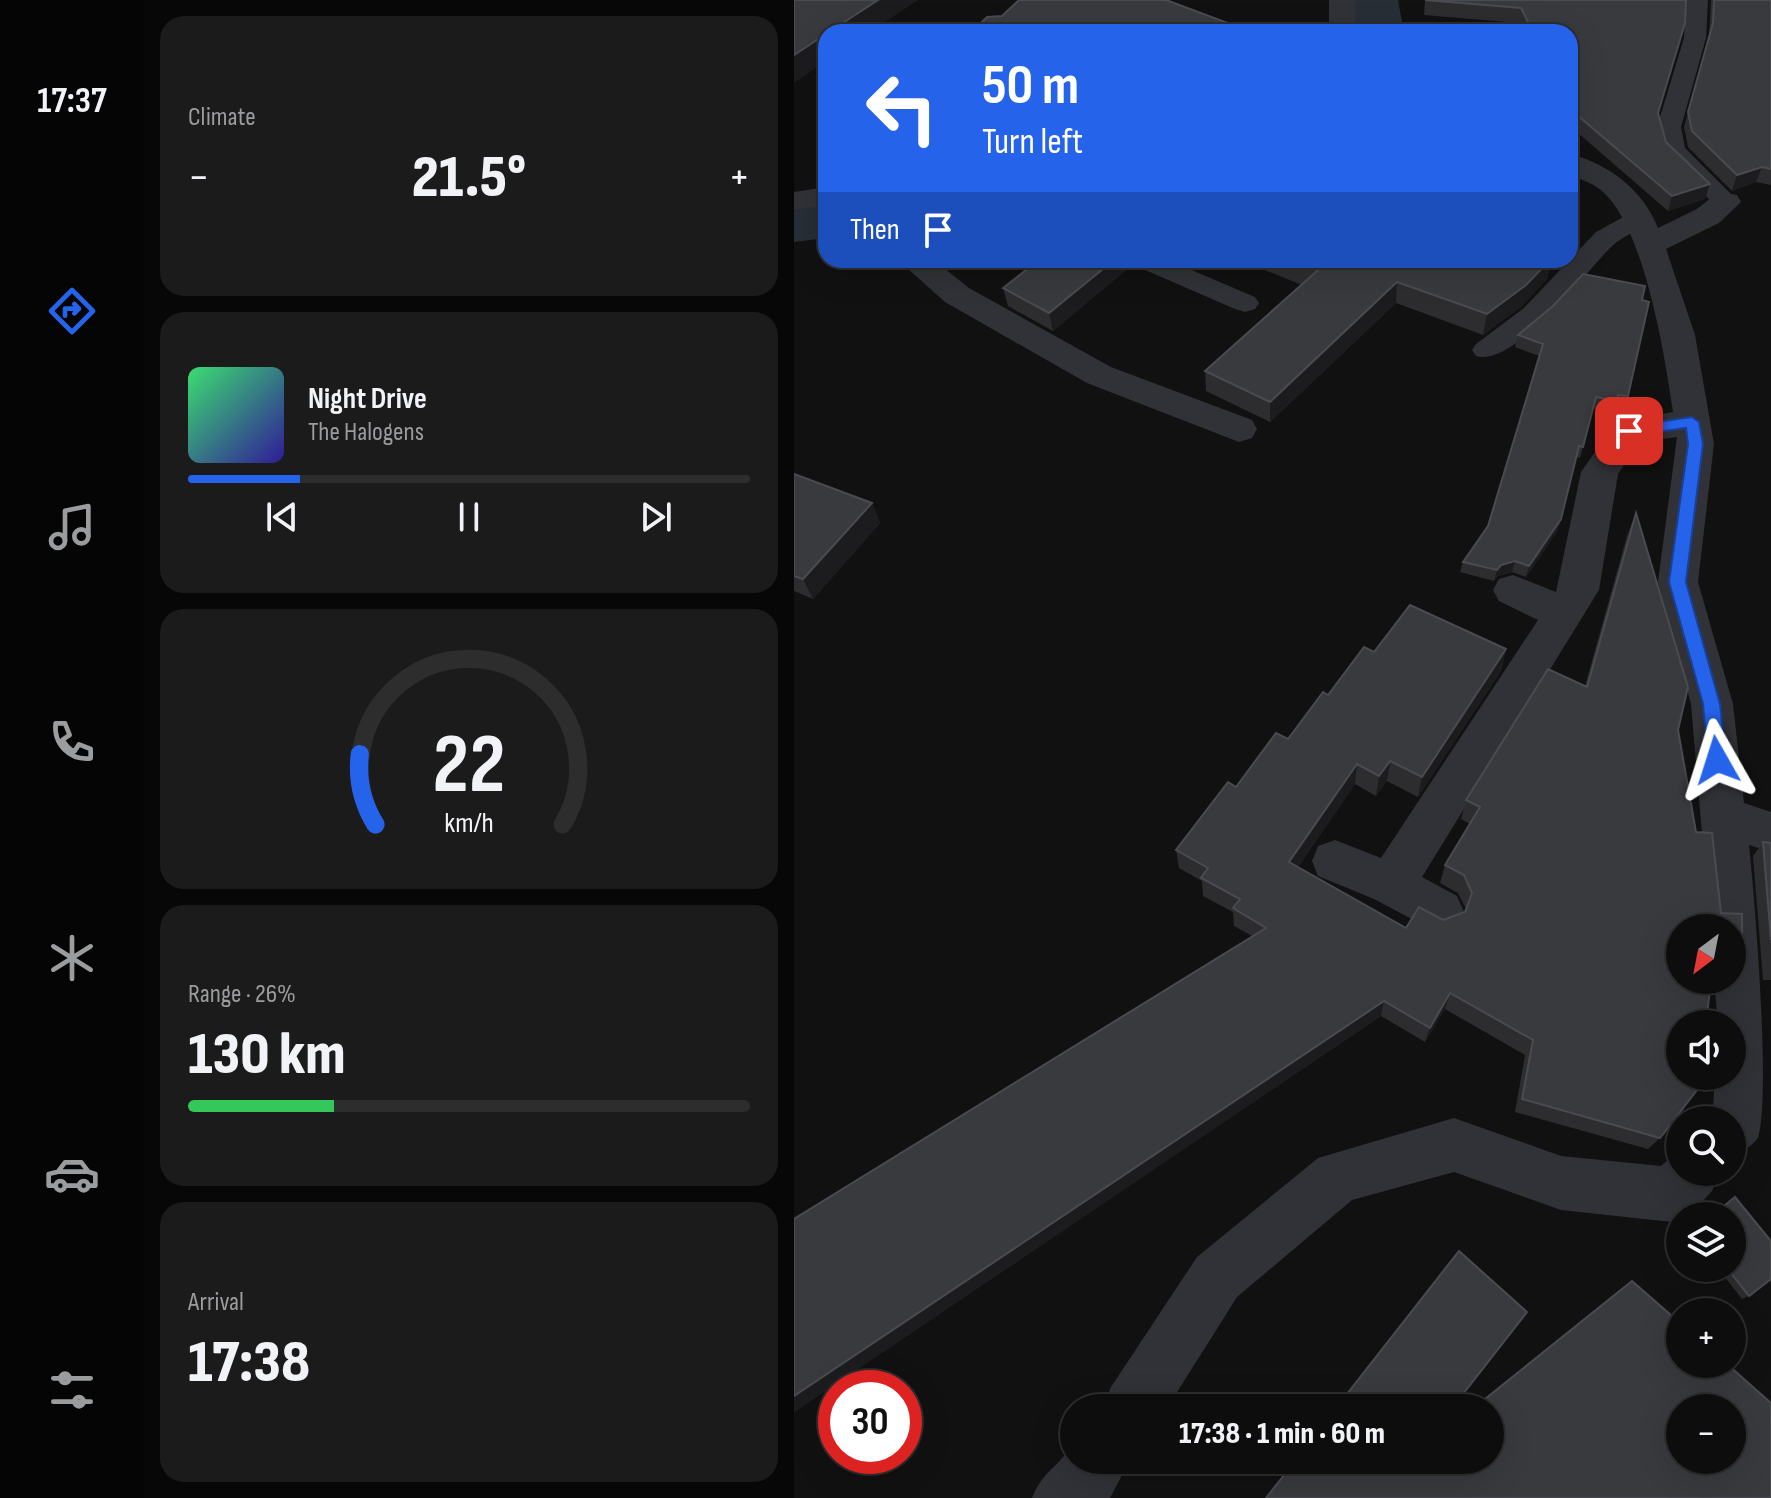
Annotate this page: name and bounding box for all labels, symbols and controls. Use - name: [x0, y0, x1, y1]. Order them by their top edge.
- text: 50 m: [982, 53, 1079, 120]
- icon: left: [850, 56, 954, 160]
- text: 17:37: [37, 80, 107, 123]
- text: Climate: [188, 102, 256, 133]
- text: Turn left: [982, 121, 1083, 164]
- text: 21.5°: [412, 142, 526, 214]
- text: −: [188, 151, 210, 204]
- text: +: [728, 151, 750, 204]
- icon: arrive: [916, 208, 960, 252]
- text: Then: [850, 212, 900, 248]
- icon: directions: [44, 283, 100, 339]
- text: Night Drive: [308, 381, 427, 417]
- pin: [1595, 397, 1663, 465]
- icon: arrive: [1607, 409, 1651, 453]
- text: The Halogens: [308, 417, 424, 448]
- icon: previous: [260, 495, 304, 539]
- icon: pause: [447, 495, 491, 539]
- icon: next: [634, 495, 678, 539]
- icon: music: [44, 499, 100, 555]
- icon: phone: [44, 714, 100, 770]
- text: 22: [433, 716, 505, 816]
- position arrow: [1675, 718, 1759, 802]
- text: km/h: [444, 806, 494, 841]
- north arrow: [1666, 914, 1746, 994]
- map controls: [1666, 914, 1746, 1474]
- icon: climate: [44, 930, 100, 986]
- text: Range · 26%: [188, 979, 296, 1010]
- button: sound: [1666, 1010, 1746, 1090]
- text: 130 km: [188, 1019, 346, 1091]
- button: search: [1666, 1106, 1746, 1186]
- icon: car: [44, 1146, 100, 1202]
- button: layers: [1666, 1202, 1746, 1282]
- text: Arrival: [188, 1287, 244, 1318]
- button: +: [1666, 1298, 1746, 1378]
- text: 17:38: [188, 1327, 310, 1399]
- icon: filters: [44, 1362, 100, 1418]
- speed limit sign: 30: [818, 1370, 922, 1474]
- button: −: [1666, 1394, 1746, 1474]
- text: 17:38 · 1 min · 60 m: [1179, 1416, 1385, 1452]

